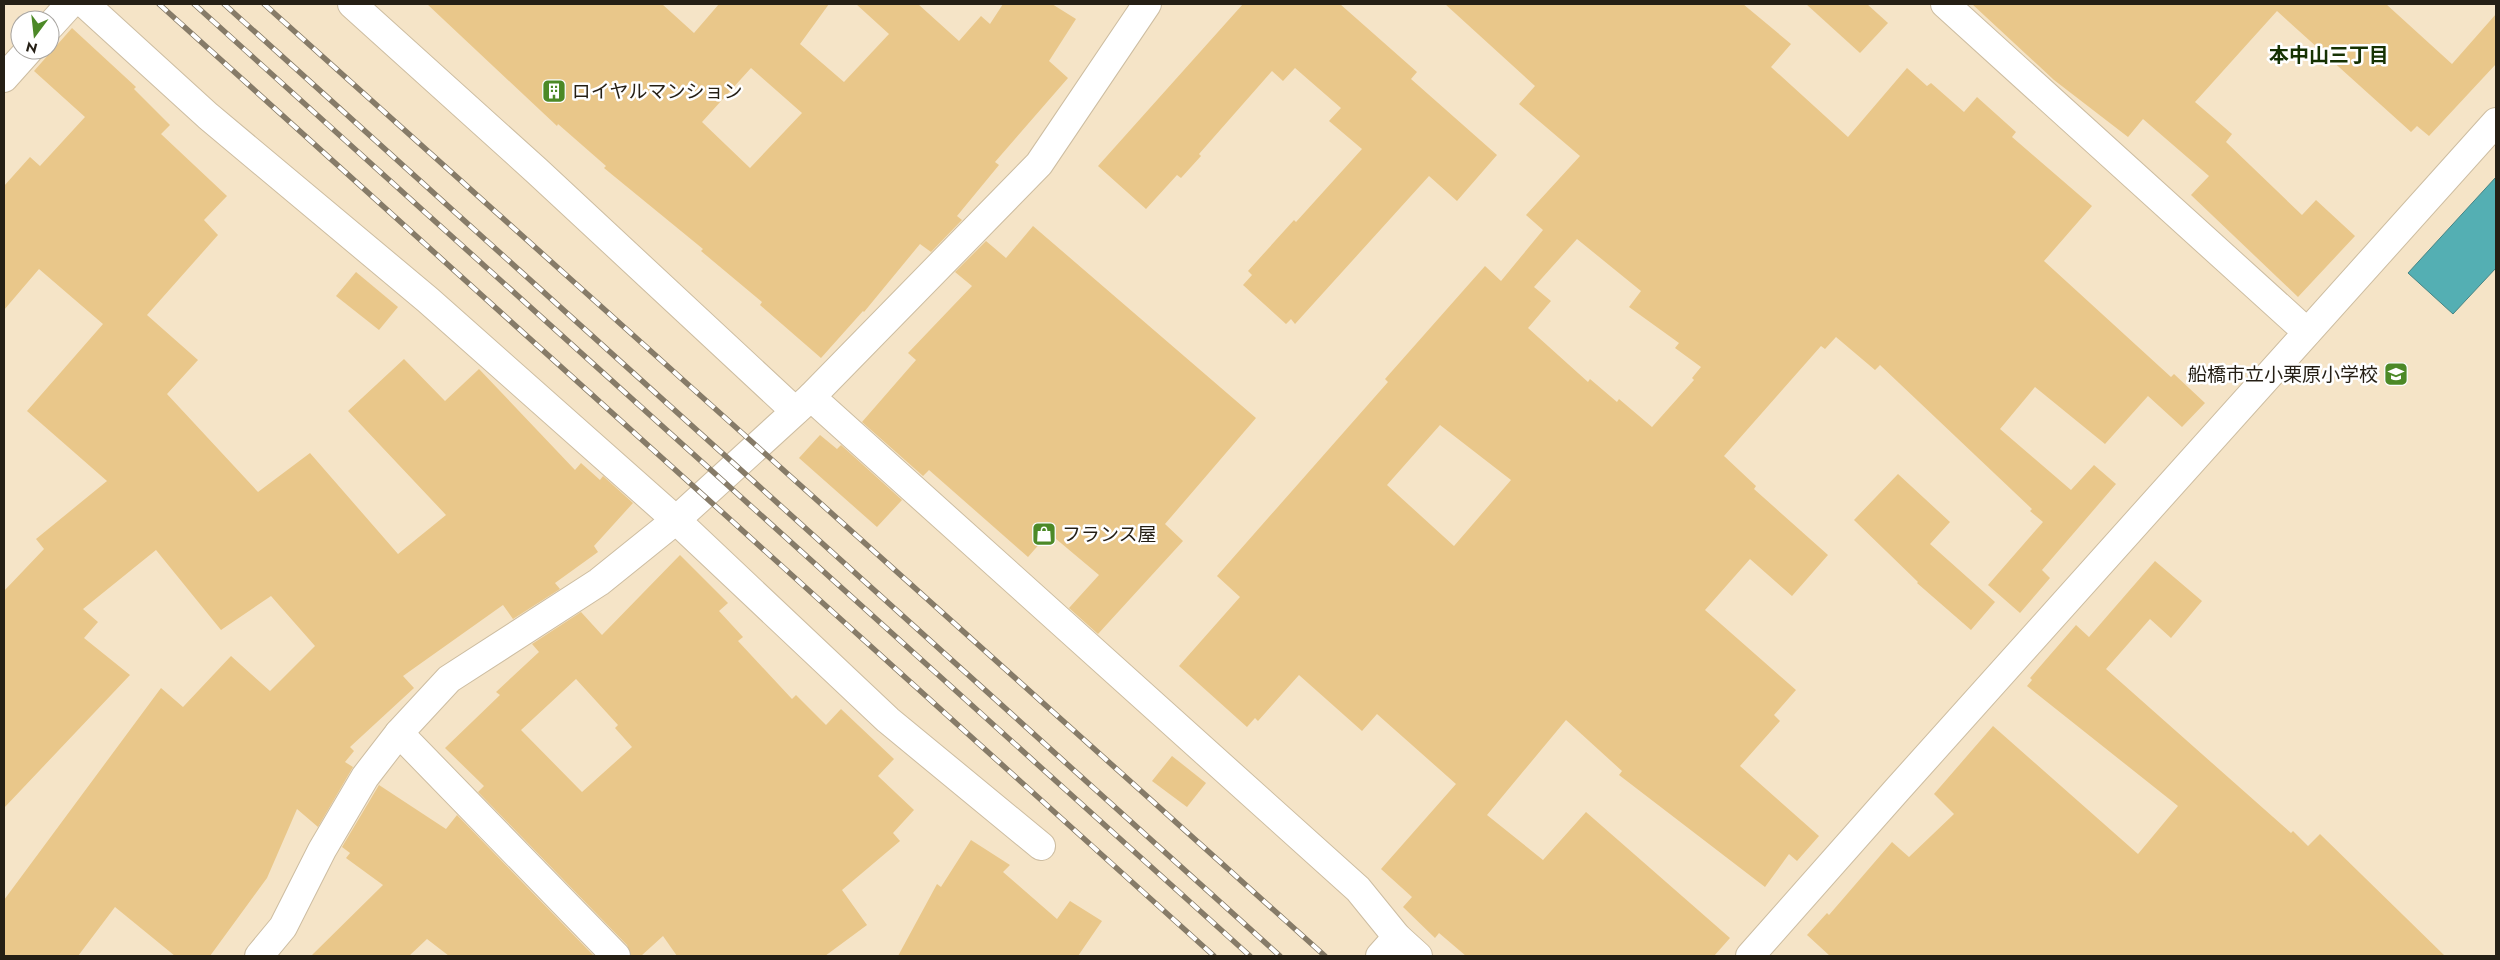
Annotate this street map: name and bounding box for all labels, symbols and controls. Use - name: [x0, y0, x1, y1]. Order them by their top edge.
- north arrow: [10, 10, 60, 60]
- text: N: [24, 36, 40, 59]
- district label: 本中山三丁目: [2269, 41, 2389, 70]
- building icon: ロイヤルマンション: [541, 78, 567, 104]
- place label: ロイヤルマンション: [572, 78, 742, 105]
- place label: 船橋市立小栗原小学校: [2188, 361, 2378, 388]
- school or university icon: 船橋市立小栗原小学校: [2383, 361, 2409, 387]
- shop icon: フランス屋: [1031, 521, 1057, 547]
- place label: フランス屋: [1062, 521, 1157, 548]

